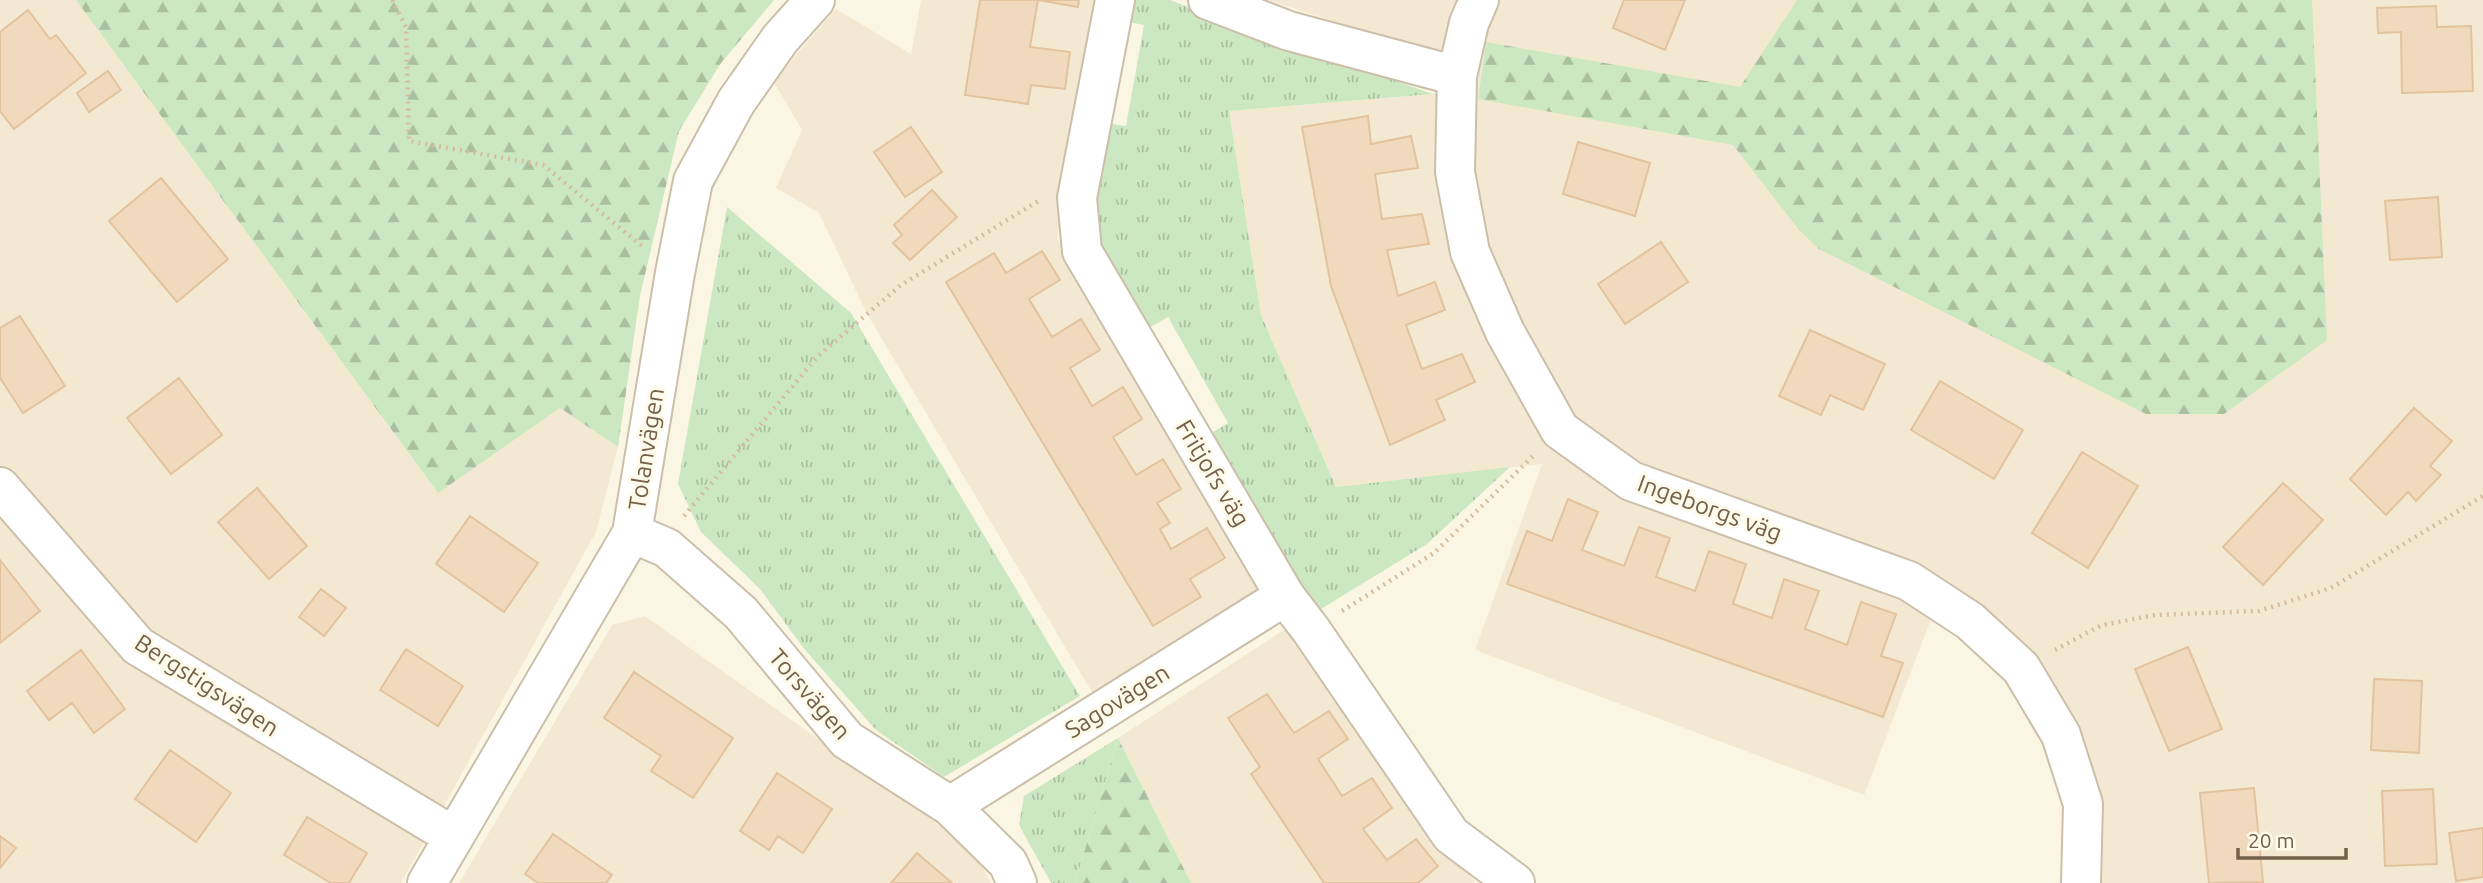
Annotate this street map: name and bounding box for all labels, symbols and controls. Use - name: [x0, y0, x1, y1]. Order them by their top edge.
- street label: Tolanvägen: [623, 386, 669, 512]
- street label: Fritjofs väg: [1171, 415, 1255, 531]
- street label: Ingeborgs väg: [1634, 469, 1786, 547]
- street label: Bergstigsvägen: [130, 628, 284, 742]
- street label: Torsvägen: [764, 643, 856, 745]
- street label: Sagovägen: [1060, 658, 1174, 744]
- scale bar: [2238, 816, 2346, 860]
- text: 20 m: [2248, 828, 2295, 852]

